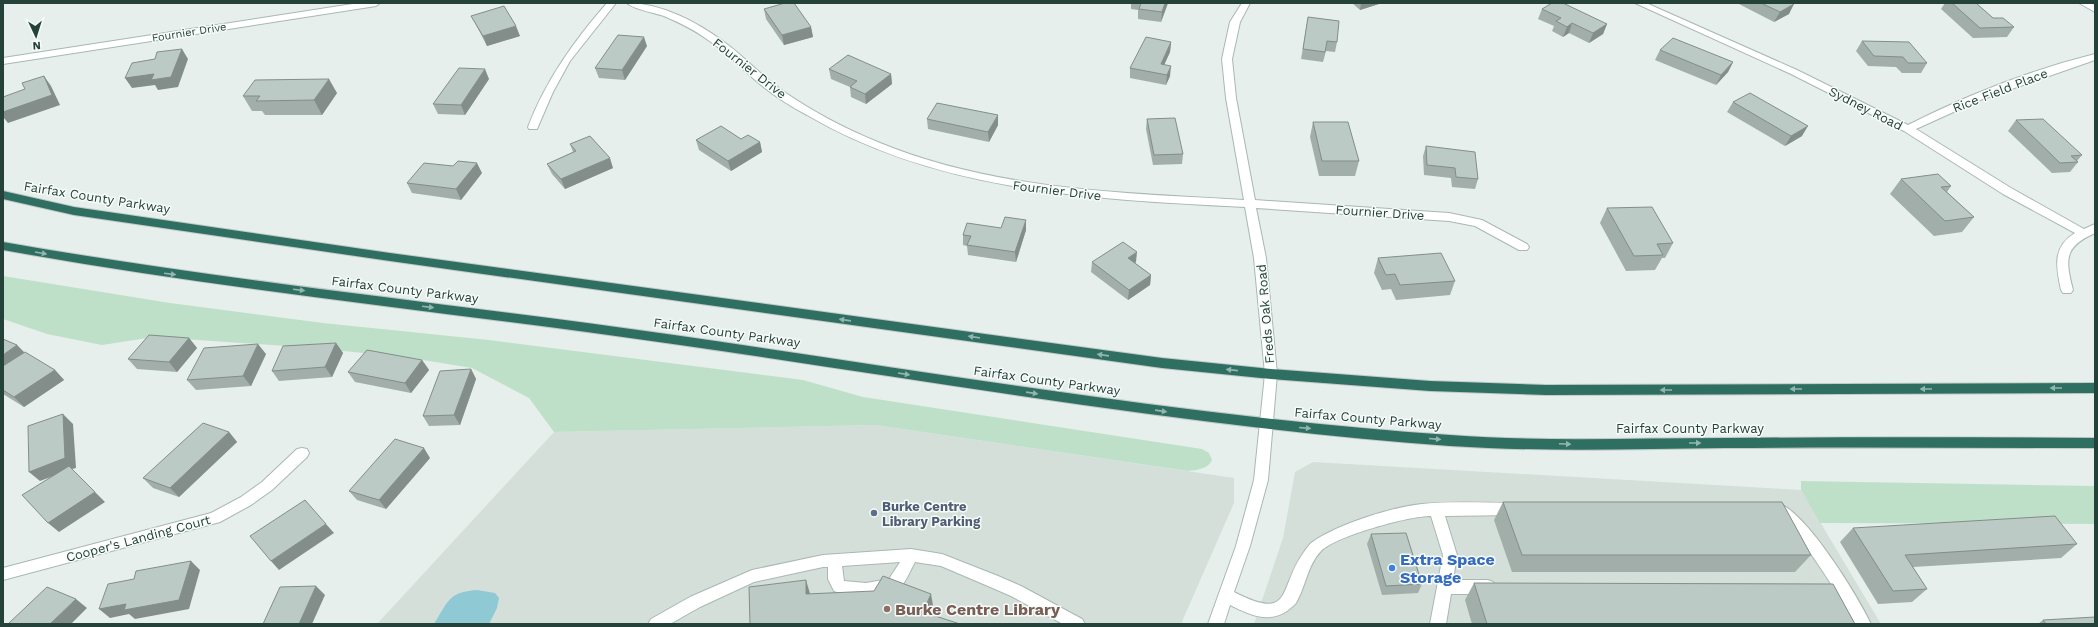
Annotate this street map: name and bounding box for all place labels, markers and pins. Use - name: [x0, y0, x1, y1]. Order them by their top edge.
- place label: Burke Centre Library Parking: [882, 499, 981, 529]
- marker: Burke Centre Library Parking: [869, 508, 879, 518]
- place label: Extra Space Storage: [1400, 550, 1495, 587]
- marker: Extra Space Storage: [1387, 563, 1397, 573]
- place label: Burke Centre Library: [895, 600, 1061, 619]
- marker: Burke Centre Library: [882, 604, 892, 614]

